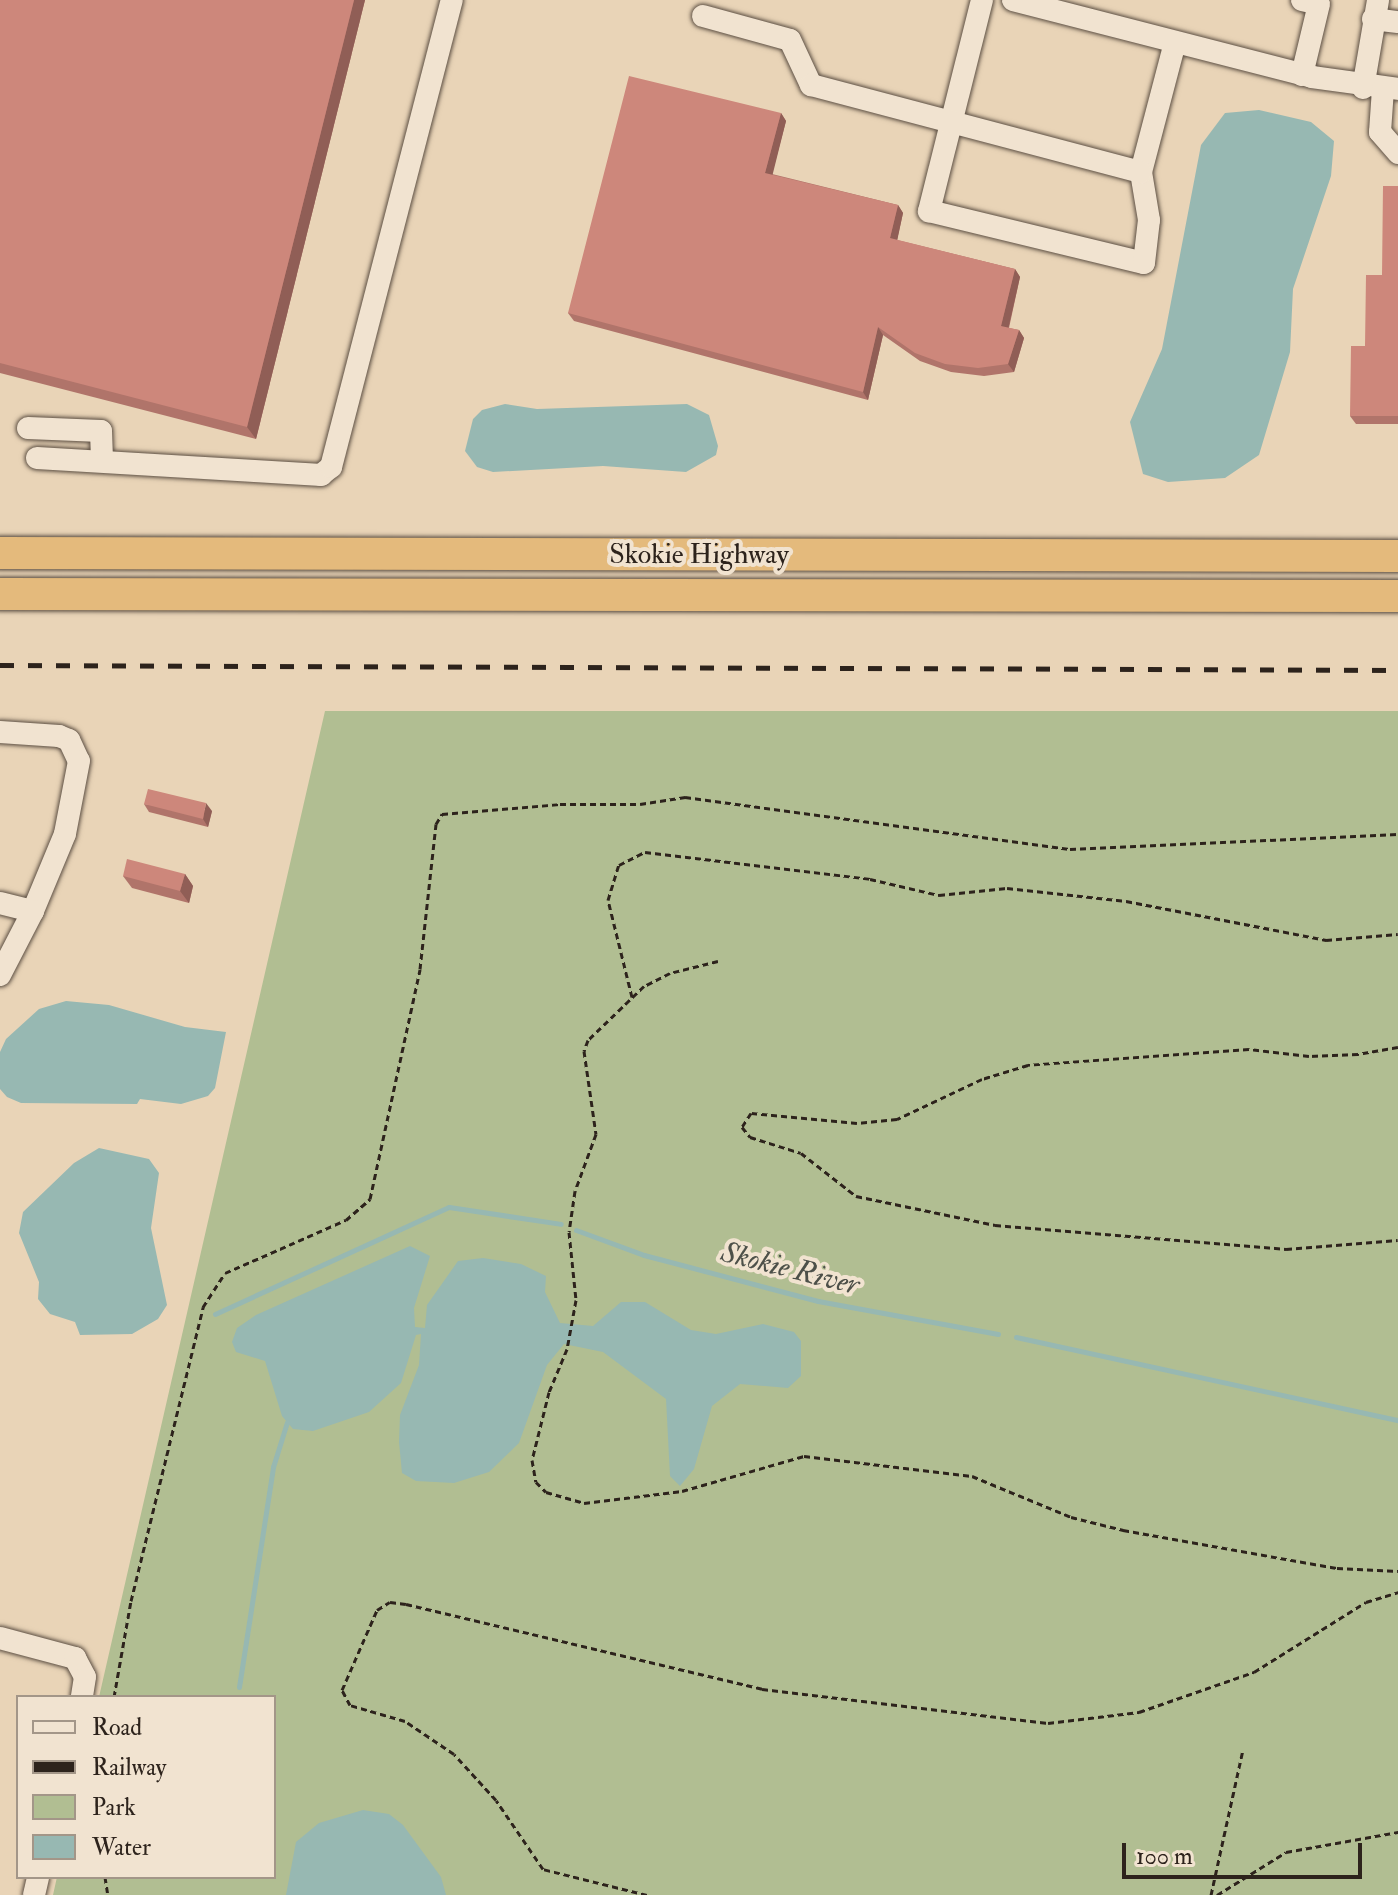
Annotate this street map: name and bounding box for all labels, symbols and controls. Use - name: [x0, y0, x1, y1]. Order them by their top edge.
- street label: Skokie Highway: [609, 538, 789, 572]
- water label: Skokie River: [717, 1234, 863, 1304]
- legend: [16, 1695, 276, 1879]
- text: Road: [92, 1712, 142, 1743]
- text: Railway: [92, 1752, 166, 1783]
- text: Park: [92, 1792, 136, 1823]
- scale bar: [1126, 1827, 1366, 1877]
- text: Water: [92, 1832, 151, 1863]
- text: 100 m: [1136, 1841, 1193, 1872]

